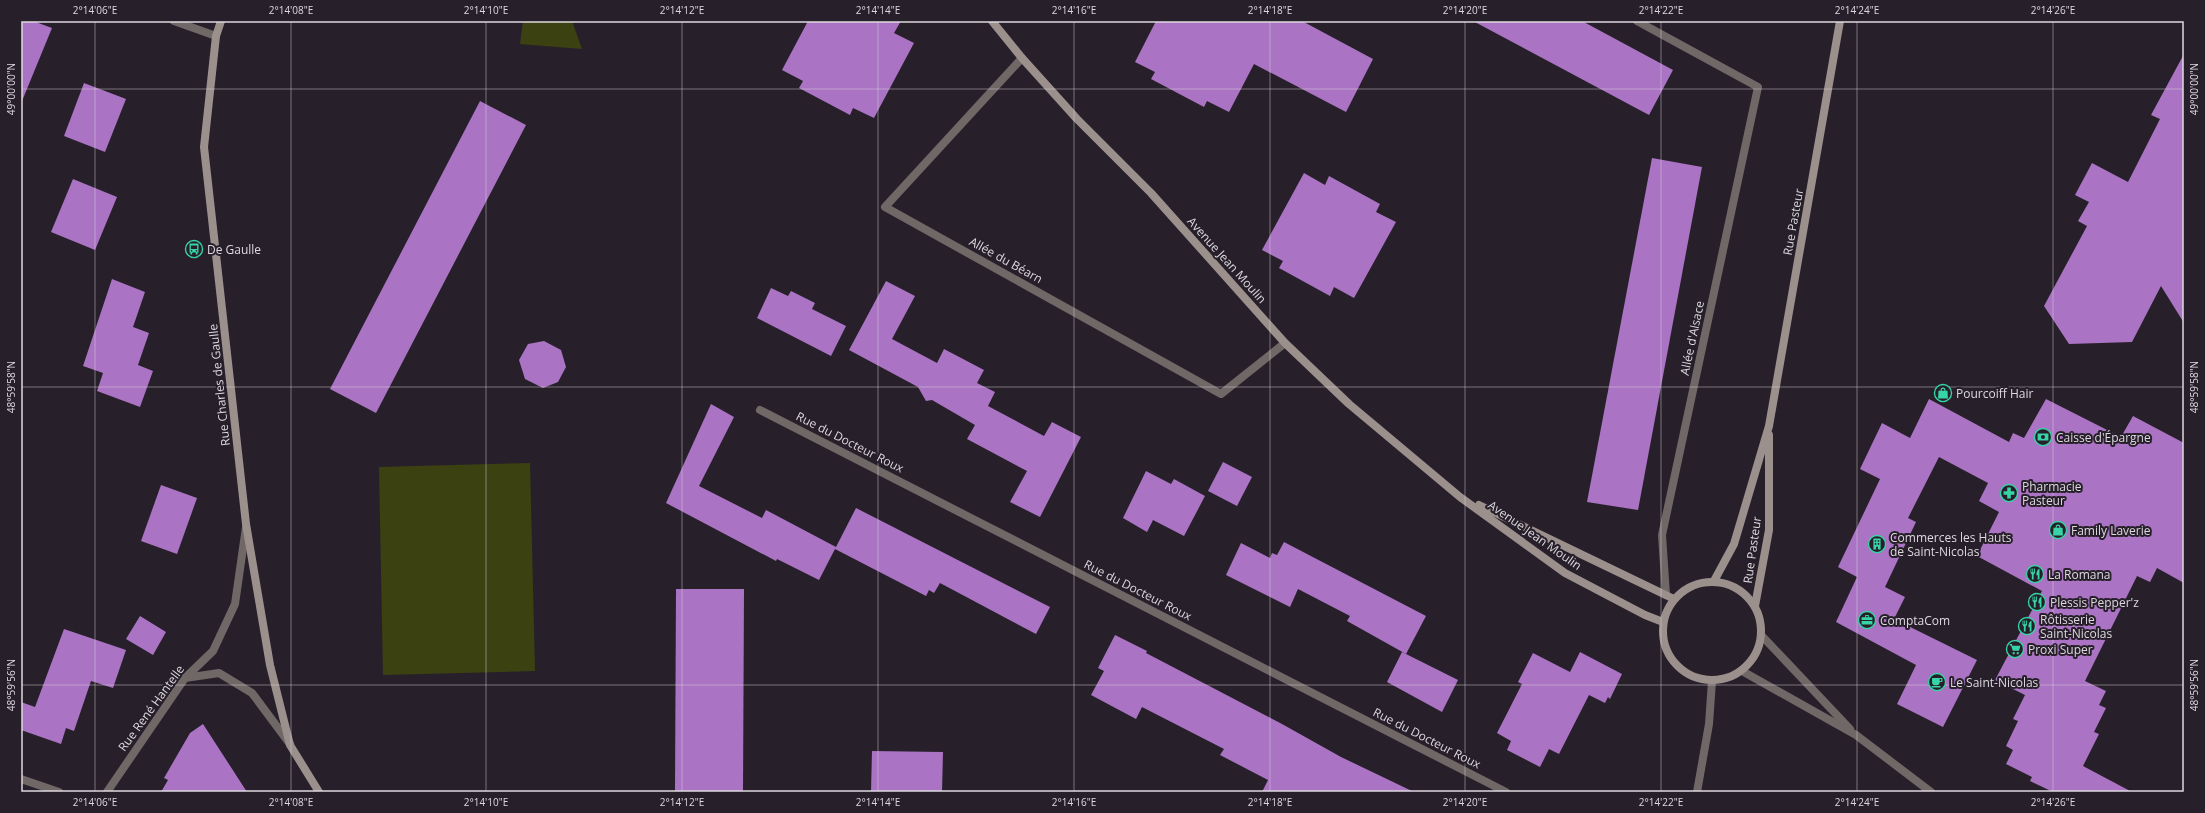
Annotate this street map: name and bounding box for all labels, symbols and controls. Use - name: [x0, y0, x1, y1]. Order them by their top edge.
- text: 2°14'06"E: [73, 3, 117, 17]
- text: 2°14'08"E: [269, 3, 313, 17]
- text: 2°14'10"E: [464, 3, 508, 17]
- text: 2°14'12"E: [660, 3, 704, 17]
- text: 2°14'14"E: [856, 3, 900, 17]
- text: 2°14'16"E: [1052, 3, 1096, 17]
- text: 2°14'18"E: [1248, 3, 1292, 17]
- text: 2°14'20"E: [1443, 3, 1487, 17]
- text: 2°14'22"E: [1639, 3, 1683, 17]
- text: 2°14'24"E: [1835, 3, 1879, 17]
- text: 2°14'26"E: [2031, 3, 2075, 17]
- text: 49°00'00"N: [4, 63, 18, 115]
- text: 49°00'00"N: [2187, 63, 2201, 115]
- street label: Rue Pasteur: [1779, 187, 1807, 257]
- street label: Avenue Jean Moulin: [1184, 213, 1270, 307]
- street label: Allée du Béarn: [966, 233, 1046, 287]
- bus stop icon: De Gaulle: [184, 239, 204, 259]
- place label: De Gaulle: [207, 241, 261, 258]
- street label: Allée d'Alsace: [1676, 299, 1708, 377]
- street label: Rue Charles de Gaulle: [204, 323, 234, 447]
- text: 48°59'58"N: [4, 361, 18, 413]
- text: 48°59'58"N: [2187, 361, 2201, 413]
- shop icon: Pourcoiff Hair: [1933, 383, 1953, 403]
- place label: Pourcoiff Hair: [1956, 385, 2033, 402]
- street label: Rue du Docteur Roux: [793, 407, 907, 477]
- bank icon: Caisse d'Épargne: [2033, 427, 2053, 447]
- place label: Caisse d'Épargne: [2056, 429, 2151, 446]
- place label: Pharmacie Pasteur: [2022, 478, 2082, 509]
- pharmacy icon: Pharmacie Pasteur: [1999, 483, 2019, 503]
- street label: Avenue Jean Moulin: [1485, 496, 1585, 574]
- street label: Rue Pasteur: [1739, 515, 1765, 585]
- shop icon: Family Laverie: [2048, 520, 2068, 540]
- place label: Family Laverie: [2071, 522, 2151, 539]
- place label: Commerces les Hauts de Saint-Nicolas: [1890, 529, 2012, 560]
- building icon: Commerces les Hauts de Saint-Nicolas: [1867, 534, 1887, 554]
- street label: Rue du Docteur Roux: [1081, 555, 1195, 625]
- restaurant icon: La Romana: [2025, 564, 2045, 584]
- place label: La Romana: [2048, 566, 2110, 583]
- restaurant icon: Plessis Pepper'z: [2027, 592, 2047, 612]
- place label: Plessis Pepper'z: [2050, 594, 2139, 611]
- office icon: ComptaCom: [1857, 610, 1877, 630]
- place label: Rôtisserie Saint-Nicolas: [2040, 611, 2113, 642]
- place label: ComptaCom: [1880, 612, 1950, 629]
- restaurant icon: Rôtisserie Saint-Nicolas: [2017, 616, 2037, 636]
- supermarket icon: Proxi Super: [2005, 639, 2025, 659]
- place label: Proxi Super: [2028, 641, 2093, 658]
- text: 48°59'56"N: [4, 659, 18, 711]
- text: 48°59'56"N: [2187, 659, 2201, 711]
- street label: Rue René Hantelle: [114, 661, 188, 755]
- cafe icon: Le Saint-Nicolas: [1927, 672, 1947, 692]
- place label: Le Saint-Nicolas: [1950, 674, 2039, 691]
- street label: Rue du Docteur Roux: [1370, 703, 1484, 773]
- text: 2°14'06"E: [73, 795, 117, 809]
- text: 2°14'08"E: [269, 795, 313, 809]
- text: 2°14'10"E: [464, 795, 508, 809]
- text: 2°14'12"E: [660, 795, 704, 809]
- text: 2°14'14"E: [856, 795, 900, 809]
- text: 2°14'16"E: [1052, 795, 1096, 809]
- text: 2°14'18"E: [1248, 795, 1292, 809]
- text: 2°14'20"E: [1443, 795, 1487, 809]
- text: 2°14'22"E: [1639, 795, 1683, 809]
- text: 2°14'24"E: [1835, 795, 1879, 809]
- text: 2°14'26"E: [2031, 795, 2075, 809]

